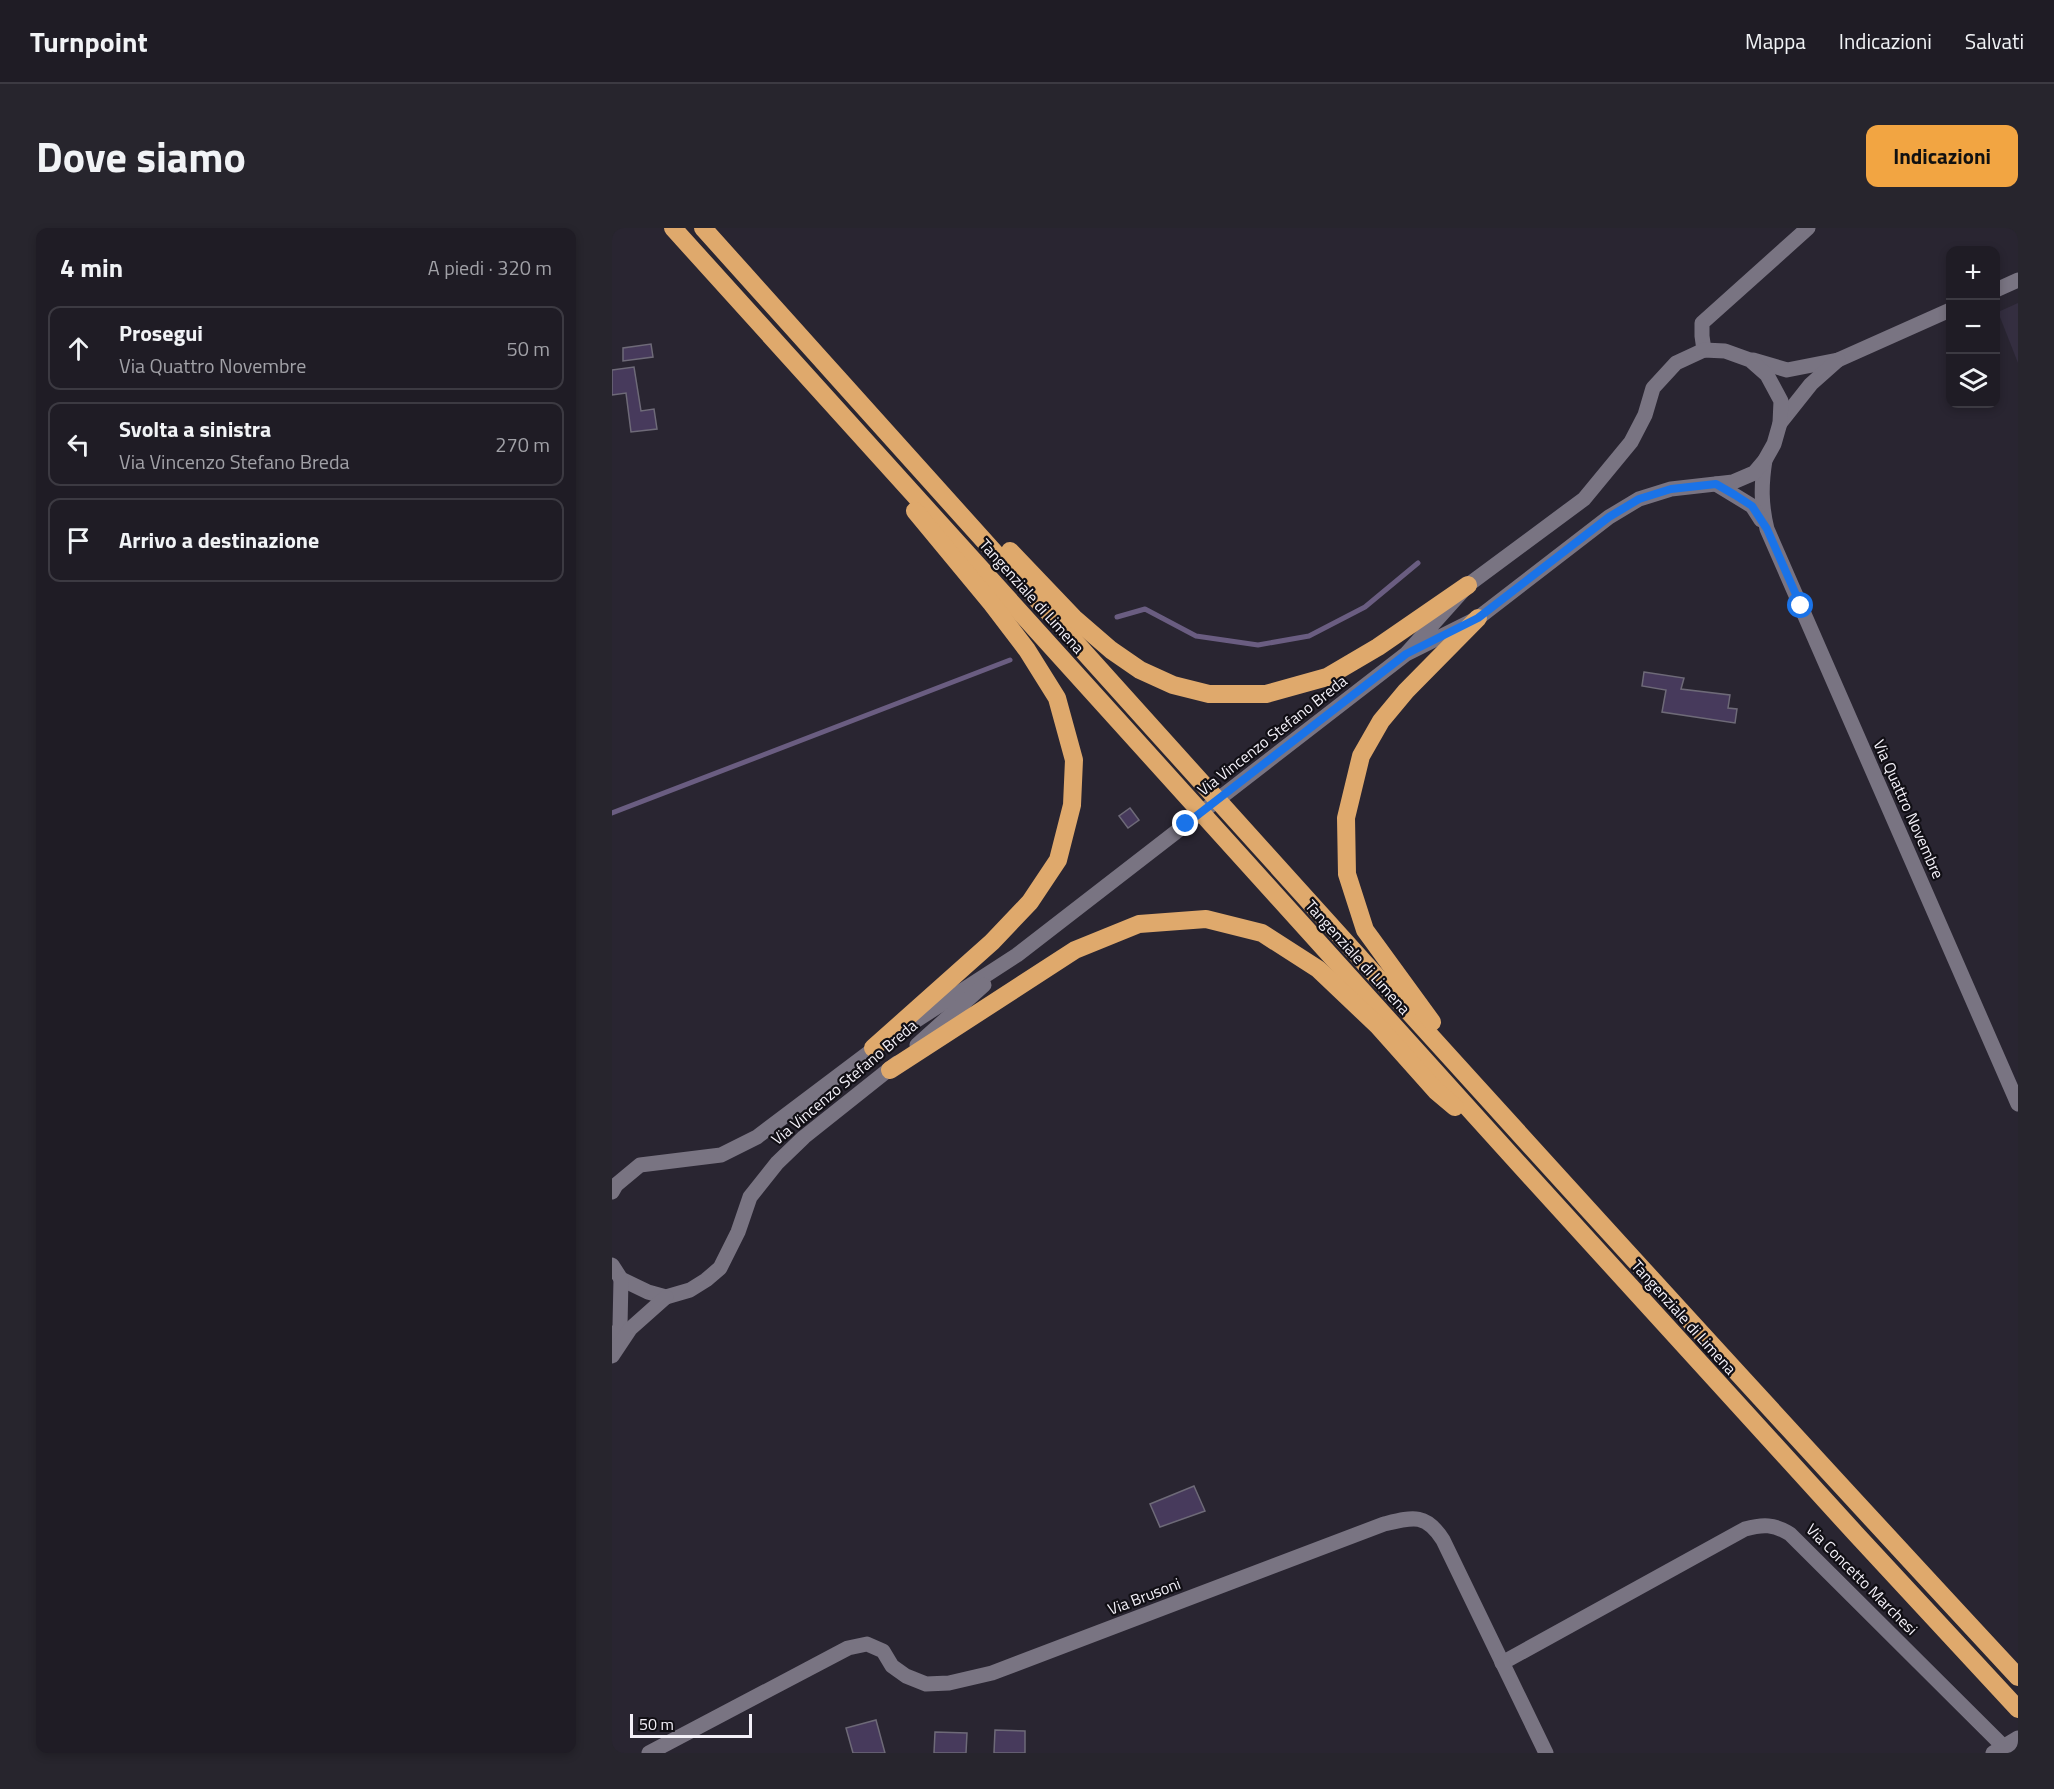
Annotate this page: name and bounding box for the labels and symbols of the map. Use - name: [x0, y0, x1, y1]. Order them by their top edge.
- street label: Tangenziale di Limena: [974, 533, 1090, 659]
- route start: [1787, 592, 1813, 618]
- street label: Via Vincenzo Stefano Breda: [1192, 669, 1352, 801]
- street label: Via Quattro Novembre: [1868, 736, 1950, 882]
- route end: [1172, 810, 1198, 836]
- street label: Tangenziale di Limena: [1300, 894, 1416, 1020]
- street label: Via Vincenzo Stefano Breda: [766, 1014, 922, 1150]
- street label: Tangenziale di Limena: [1626, 1254, 1742, 1380]
- street label: Via Concetto Marchesi: [1801, 1518, 1923, 1640]
- street label: Via Brusoni: [1104, 1571, 1184, 1621]
- scale bar: [630, 1711, 752, 1738]

